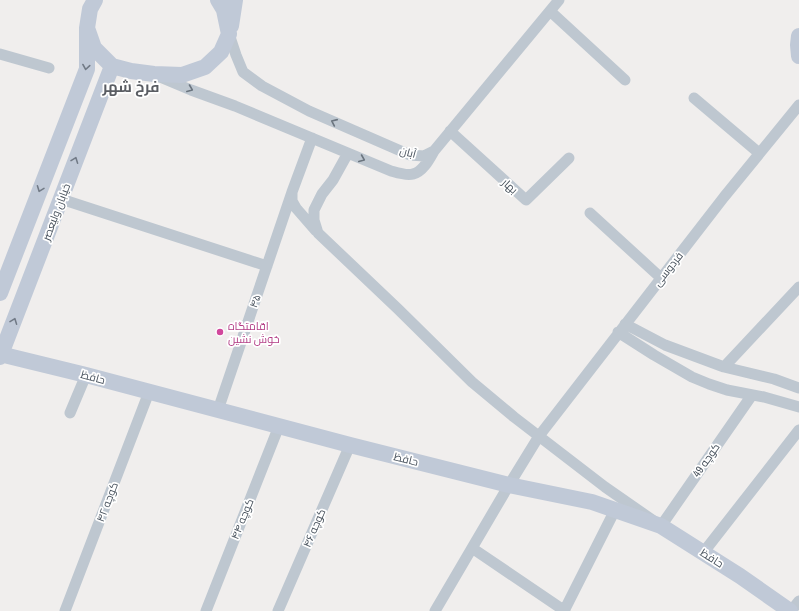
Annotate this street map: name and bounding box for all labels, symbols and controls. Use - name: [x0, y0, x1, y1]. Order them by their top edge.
- one-way arrow: [82, 64, 91, 70]
- district label: فرخ شهر: [102, 76, 159, 97]
- one-way arrow: [186, 85, 193, 93]
- one-way arrow: [330, 119, 338, 127]
- street label: آبان: [398, 143, 418, 161]
- one-way arrow: [359, 154, 366, 162]
- one-way arrow: [71, 157, 79, 164]
- street label: بهار: [499, 175, 521, 197]
- street label: خیابان ولیعصر: [38, 181, 73, 244]
- one-way arrow: [37, 185, 45, 192]
- street label: فردوسی: [650, 249, 686, 289]
- street label: ۴۵: [246, 292, 264, 310]
- one-way arrow: [9, 317, 17, 324]
- place label: اقامتگاه خوش نشین: [228, 319, 280, 346]
- marker: اقامتگاه خوش نشین: [215, 327, 225, 337]
- street label: حافظ: [79, 367, 107, 387]
- street label: کوچه 49: [689, 440, 723, 480]
- street label: حافظ: [392, 449, 420, 469]
- street label: کوچه ۴۲: [93, 480, 121, 524]
- street label: کوچه ۴۴: [227, 496, 257, 541]
- street label: کوچه ۴۶: [300, 506, 328, 550]
- street label: حافظ: [698, 545, 726, 571]

